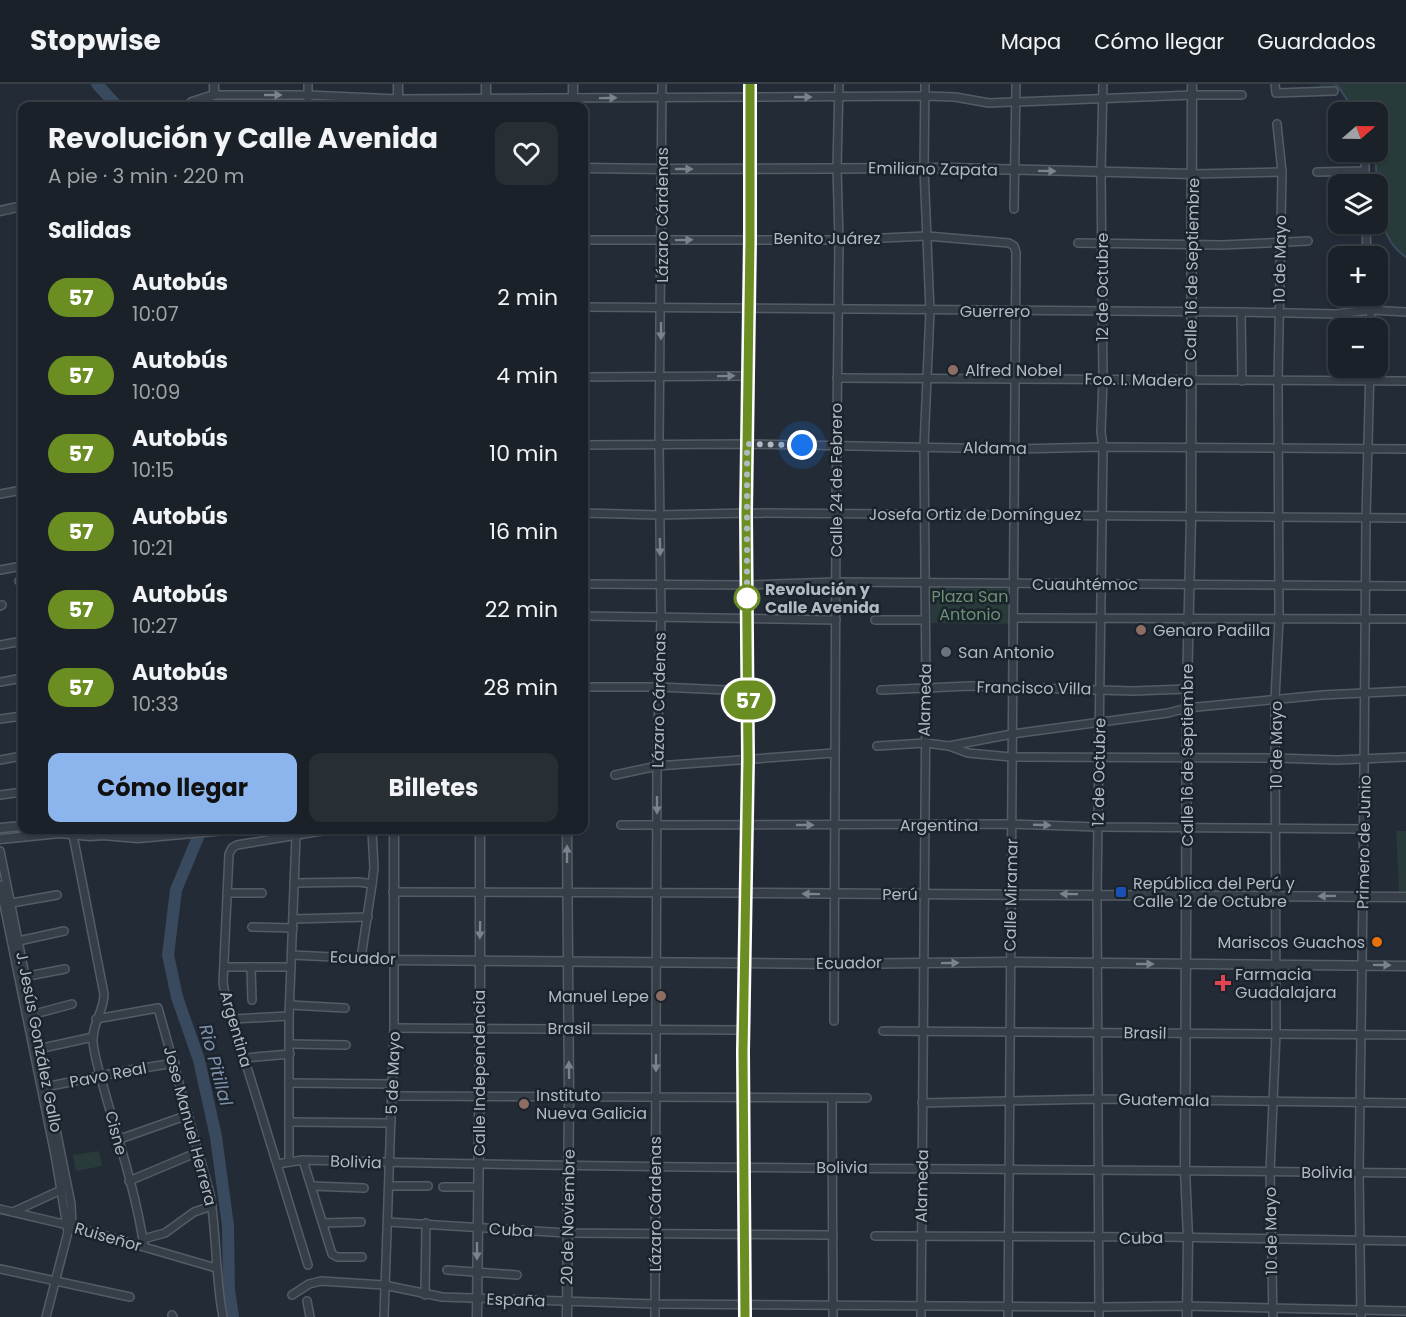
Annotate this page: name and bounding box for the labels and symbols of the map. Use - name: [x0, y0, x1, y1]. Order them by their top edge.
- one-way arrow: [263, 90, 282, 100]
- one-way arrow: [793, 92, 812, 102]
- one-way arrow: [598, 93, 617, 103]
- north arrow: [1328, 102, 1388, 162]
- street label: Lázaro Cárdenas: [651, 147, 674, 283]
- street label: Emiliano Zapata: [868, 156, 998, 182]
- one-way arrow: [674, 164, 693, 174]
- one-way arrow: [1037, 167, 1056, 176]
- street label: Calle 16 de Septiembre: [1179, 177, 1205, 361]
- street label: 10 de Mayo: [1268, 215, 1292, 303]
- street label: Benito Juárez: [774, 227, 880, 250]
- street label: 12 de Octubre: [1091, 233, 1114, 341]
- one-way arrow: [674, 235, 693, 245]
- street label: Guerrero: [960, 300, 1030, 323]
- one-way arrow: [656, 322, 666, 341]
- place label: Alfred Nobel: [965, 359, 1062, 382]
- marker: Alfred Nobel: [946, 363, 960, 377]
- street label: Fco. I. Madero: [1084, 368, 1194, 392]
- one-way arrow: [716, 371, 735, 381]
- street label: Calle 24 de Febrero: [825, 403, 848, 557]
- your location: [787, 430, 817, 460]
- street label: Aldama: [963, 436, 1027, 460]
- street label: Josefa Ortiz de Domínguez: [869, 503, 1081, 526]
- one-way arrow: [655, 538, 665, 557]
- street label: Cuauhtémoc: [1032, 573, 1138, 596]
- place label: Revolución y Calle Avenida: [765, 578, 880, 619]
- marker: Revolución y Calle Avenida: [734, 585, 760, 611]
- park label: Plaza San Antonio: [932, 585, 1008, 626]
- place label: Genaro Padilla: [1153, 619, 1270, 642]
- marker: Genaro Padilla: [1134, 623, 1148, 637]
- street label: Lázaro Cárdenas: [646, 632, 672, 768]
- place label: San Antonio: [958, 641, 1054, 664]
- marker: San Antonio: [939, 645, 953, 659]
- street label: Alameda: [913, 663, 937, 737]
- street label: Calle 16 de Septiembre: [1176, 664, 1199, 846]
- street label: Francisco Villa: [976, 676, 1092, 700]
- line badge: 57: [721, 680, 775, 720]
- street label: 10 de Mayo: [1265, 701, 1288, 789]
- street label: 12 de Octubre: [1087, 717, 1111, 827]
- street label: Primero de Junio: [1351, 775, 1377, 909]
- one-way arrow: [652, 796, 662, 815]
- street label: Argentina: [900, 814, 978, 837]
- one-way arrow: [795, 820, 814, 830]
- one-way arrow: [1032, 820, 1051, 830]
- street label: Calle Miramar: [999, 838, 1023, 952]
- one-way arrow: [562, 844, 572, 863]
- place label: República del Perú y Calle 12 de Octubre: [1133, 872, 1295, 913]
- street label: Perú: [882, 883, 918, 906]
- marker: República del Perú y Calle 12 de Octubre: [1114, 885, 1128, 899]
- one-way arrow: [801, 889, 820, 899]
- one-way arrow: [1059, 890, 1078, 899]
- one-way arrow: [1317, 891, 1336, 901]
- one-way arrow: [475, 920, 485, 939]
- place label: Mariscos Guachos: [1218, 931, 1365, 954]
- marker: Mariscos Guachos: [1370, 935, 1384, 949]
- street label: Ecuador: [330, 945, 396, 971]
- street label: J. Jesús González Gallo: [10, 950, 68, 1134]
- street label: Ecuador: [816, 951, 882, 975]
- one-way arrow: [941, 958, 960, 967]
- one-way arrow: [1136, 959, 1155, 969]
- one-way arrow: [1373, 961, 1392, 970]
- place label: Farmacia Guadalajara: [1235, 963, 1336, 1004]
- marker: Farmacia Guadalajara: [1216, 976, 1230, 990]
- place label: Manuel Lepe: [548, 985, 649, 1008]
- street label: Argentina: [214, 988, 258, 1070]
- marker: Manuel Lepe: [654, 989, 668, 1003]
- street label: Calle Independencia: [468, 990, 491, 1156]
- street label: Brasil: [548, 1017, 590, 1040]
- water label: Rio Pitillal: [193, 1021, 239, 1109]
- street label: Brasil: [1123, 1021, 1167, 1045]
- street label: 5 de Mayo: [380, 1031, 406, 1115]
- street label: Jose Manuel Herrera: [158, 1044, 222, 1208]
- one-way arrow: [651, 1054, 661, 1073]
- street label: Pavo Real: [68, 1056, 148, 1094]
- one-way arrow: [564, 1060, 573, 1079]
- place label: Instituto Nueva Galicia: [536, 1084, 647, 1125]
- street label: Guatemala: [1118, 1088, 1210, 1112]
- marker: Instituto Nueva Galicia: [517, 1097, 531, 1111]
- street label: Cisne: [99, 1108, 133, 1158]
- street label: Lázaro Cárdenas: [644, 1136, 667, 1272]
- street label: 20 de Noviembre: [555, 1149, 581, 1285]
- street label: Alameda: [910, 1149, 934, 1223]
- street label: Bolivia: [330, 1150, 382, 1174]
- street label: Bolivia: [816, 1156, 868, 1179]
- street label: Bolivia: [1301, 1161, 1353, 1184]
- street label: 10 de Mayo: [1259, 1187, 1283, 1275]
- street label: Ruiseñor: [72, 1216, 144, 1258]
- street label: Cuba: [488, 1217, 534, 1243]
- street label: Cuba: [1119, 1226, 1163, 1250]
- one-way arrow: [472, 1241, 482, 1260]
- street label: España: [486, 1287, 546, 1313]

